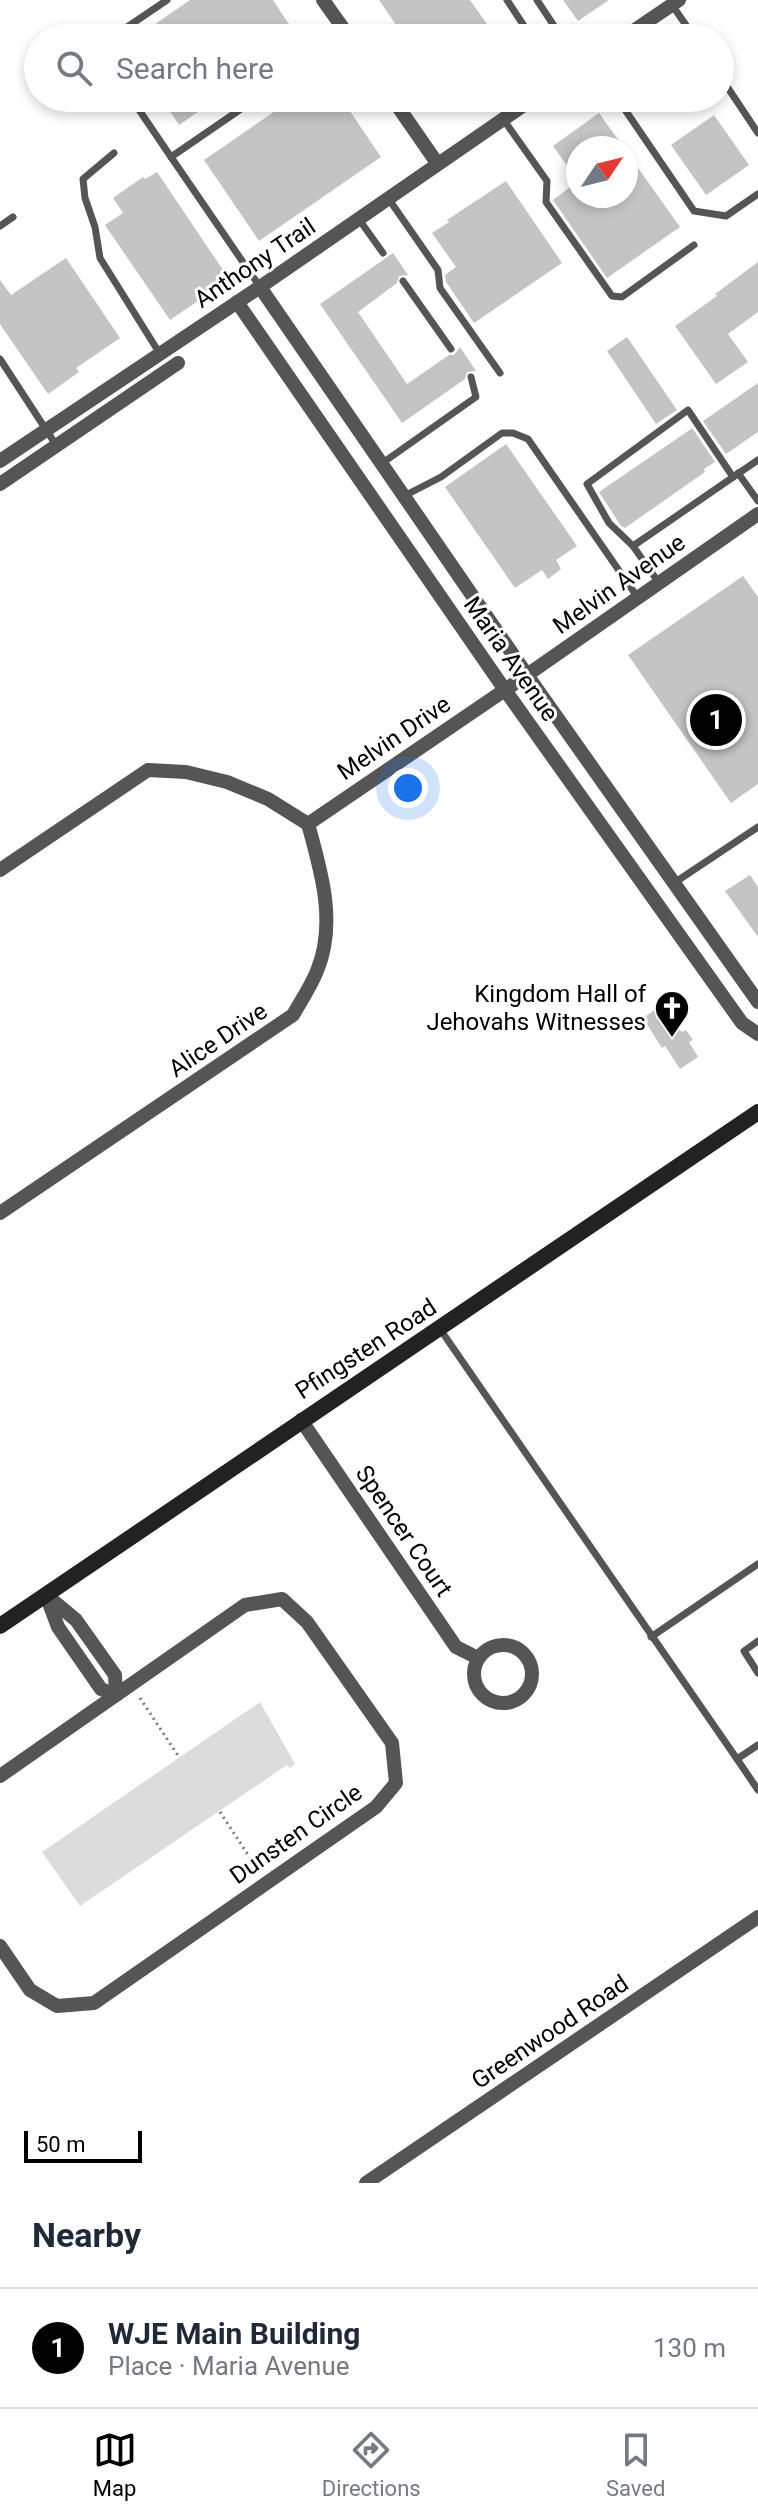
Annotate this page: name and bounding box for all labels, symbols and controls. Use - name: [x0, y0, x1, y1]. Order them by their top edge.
- search box: [24, 24, 734, 112]
- icon: search: [52, 46, 96, 90]
- text: Search here: [116, 51, 274, 86]
- north arrow: [566, 136, 638, 208]
- street label: Anthony Trail: [189, 212, 321, 314]
- street label: Melvin Avenue: [548, 528, 690, 640]
- street label: Maria Avenue: [458, 591, 564, 727]
- street label: Melvin Drive: [332, 690, 456, 786]
- pin: 1: [690, 690, 742, 750]
- your location: [388, 768, 428, 808]
- place label: Kingdom Hall of Jehovahs Witnesses: [426, 980, 647, 1036]
- church icon: Kingdom Hall of Jehovahs Witnesses: [653, 989, 691, 1039]
- street label: Alice Drive: [164, 997, 272, 1083]
- street label: Pfingsten Road: [290, 1293, 442, 1405]
- street label: Spencer Court: [350, 1460, 458, 1602]
- street label: Dunsten Circle: [225, 1778, 367, 1890]
- street label: Greenwood Road: [466, 1969, 634, 2095]
- scale bar: [24, 2127, 142, 2163]
- text: 50 m: [36, 2132, 85, 2157]
- text: Nearby: [32, 2215, 141, 2255]
- text: WJE Main Building: [108, 2316, 360, 2351]
- text: 1: [51, 2333, 65, 2363]
- text: 130 m: [653, 2333, 726, 2363]
- text: Place · Maria Avenue: [108, 2351, 350, 2381]
- tab: Map: [93, 2428, 137, 2501]
- tab: Directions: [322, 2428, 421, 2501]
- tab: Saved: [606, 2428, 665, 2501]

